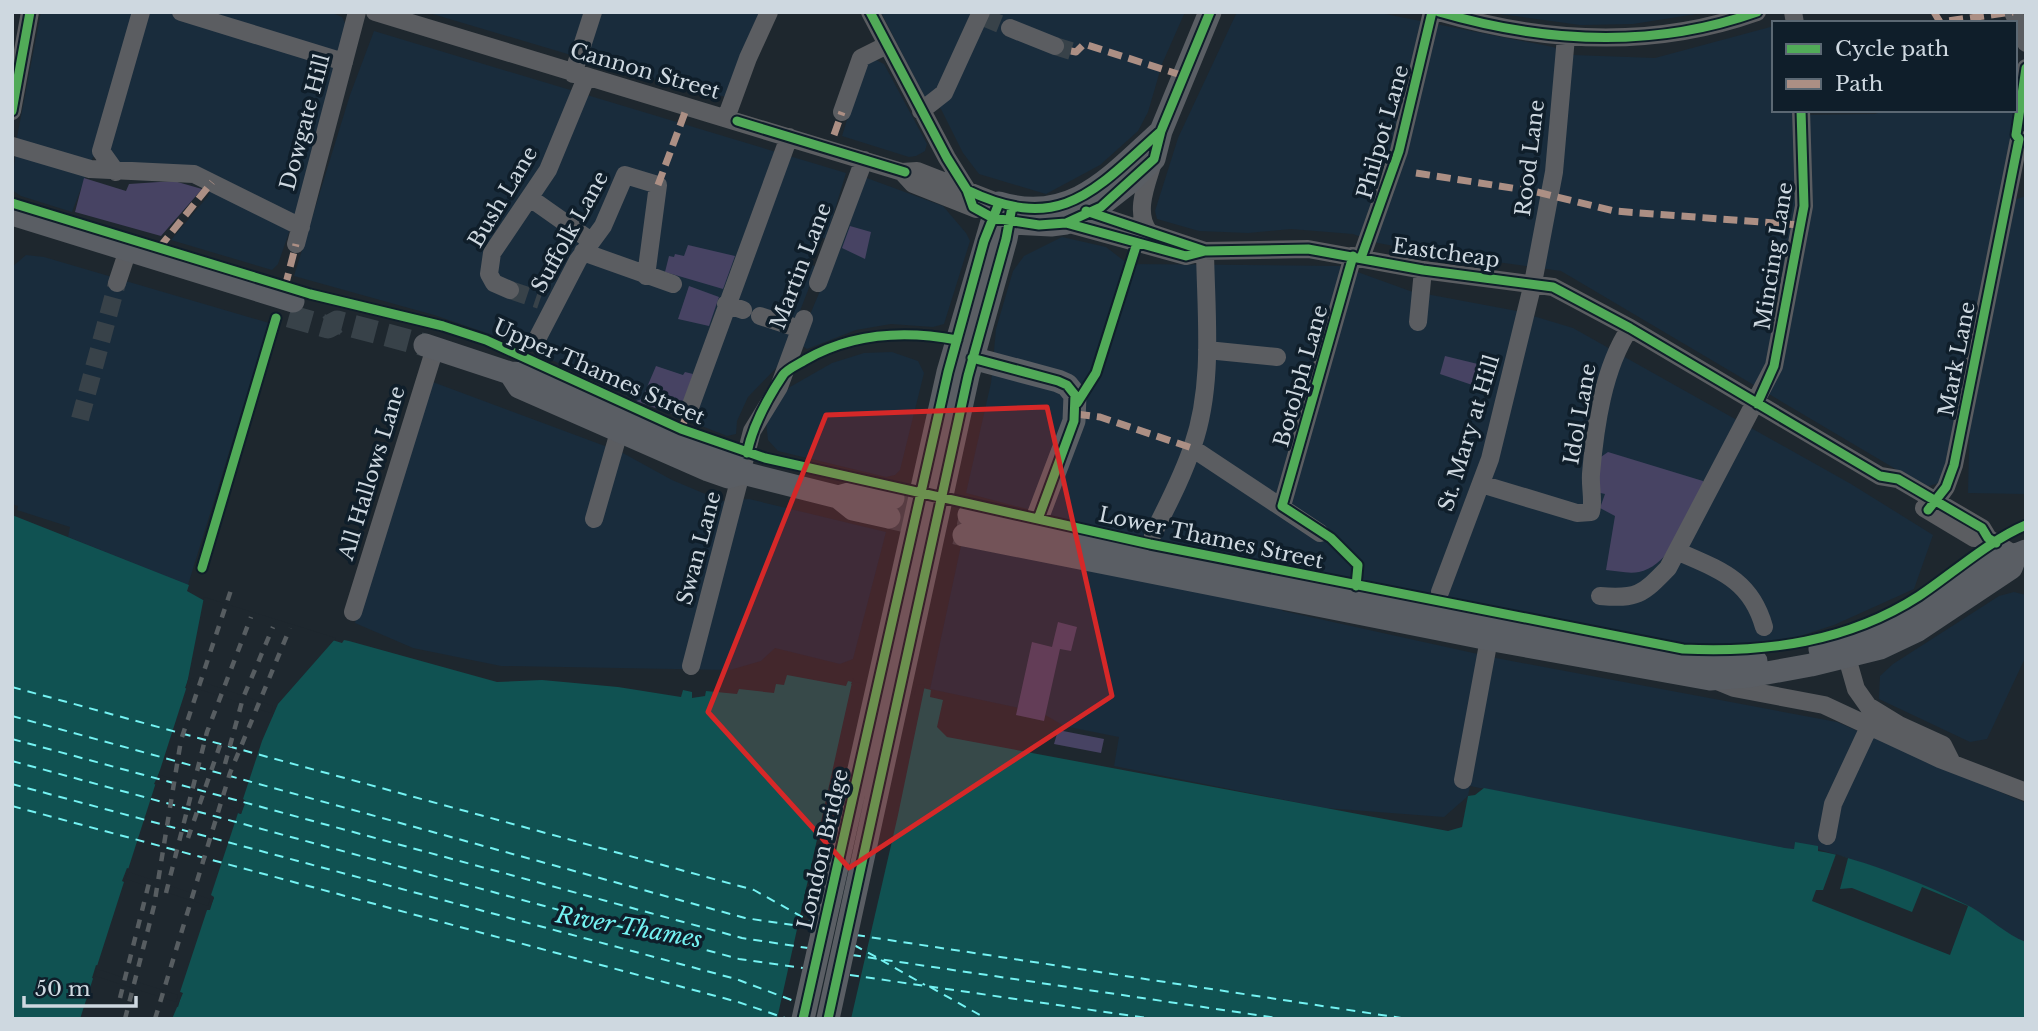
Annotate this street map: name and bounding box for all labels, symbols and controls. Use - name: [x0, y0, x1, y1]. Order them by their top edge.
- legend: [1772, 21, 2017, 112]
- text: Cycle path: [1835, 36, 1949, 62]
- street label: Cannon Street: [567, 37, 723, 105]
- street label: Dowgate Hill: [274, 51, 336, 193]
- street label: Philpot Lane: [1351, 62, 1415, 202]
- text: Path: [1835, 71, 1883, 97]
- street label: Rood Lane: [1510, 98, 1550, 218]
- street label: Bush Lane: [463, 142, 543, 252]
- street label: Suffolk Lane: [526, 167, 614, 297]
- street label: Mincing Lane: [1749, 180, 1799, 332]
- street label: Martin Lane: [765, 199, 837, 333]
- street label: Eastcheap: [1391, 233, 1501, 273]
- street label: Mark Lane: [1933, 299, 1981, 419]
- street label: Botolph Lane: [1268, 302, 1334, 450]
- street label: Upper Thames Street: [489, 314, 709, 431]
- street label: St. Mary at Hill: [1433, 351, 1505, 514]
- street label: Idol Lane: [1558, 361, 1602, 467]
- street label: All Hallows Lane: [333, 383, 411, 564]
- street label: Swan Lane: [671, 488, 727, 608]
- street label: Lower Thames Street: [1096, 501, 1326, 575]
- street label: London Bridge: [792, 766, 854, 932]
- water label: River Thames: [553, 900, 704, 954]
- scale bar: [24, 964, 136, 1008]
- text: 50 m: [35, 976, 91, 1002]

